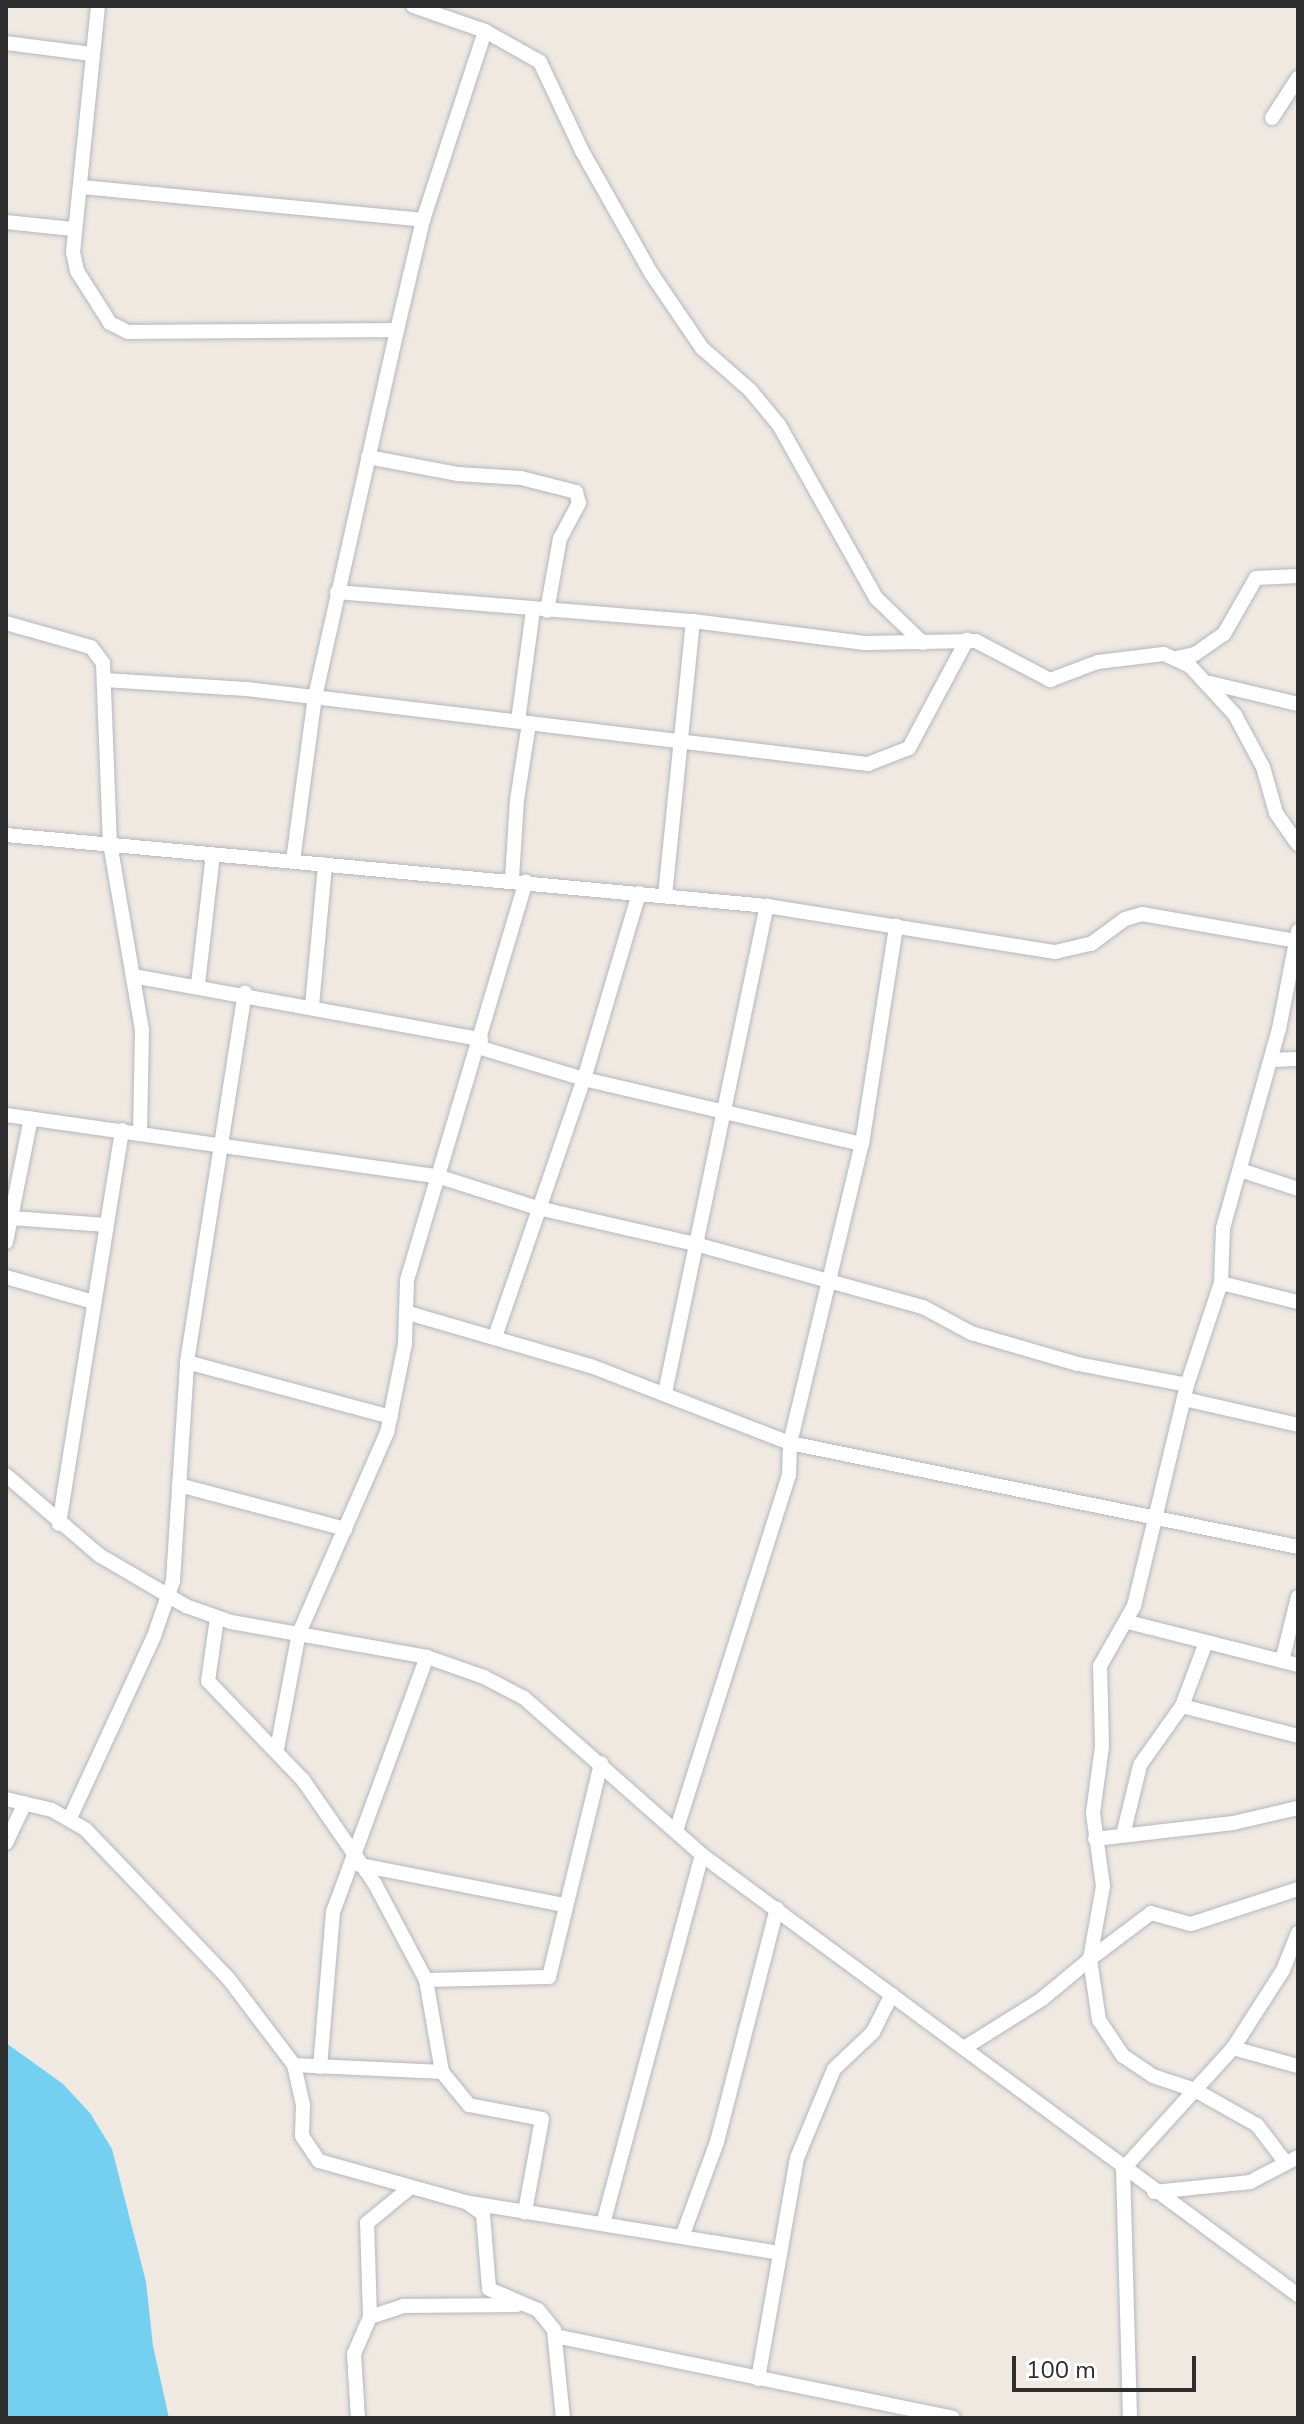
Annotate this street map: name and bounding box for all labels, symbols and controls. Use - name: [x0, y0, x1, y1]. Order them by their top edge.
- scale bar: [1016, 2340, 1200, 2390]
- text: 100 m: [1026, 2354, 1096, 2386]

